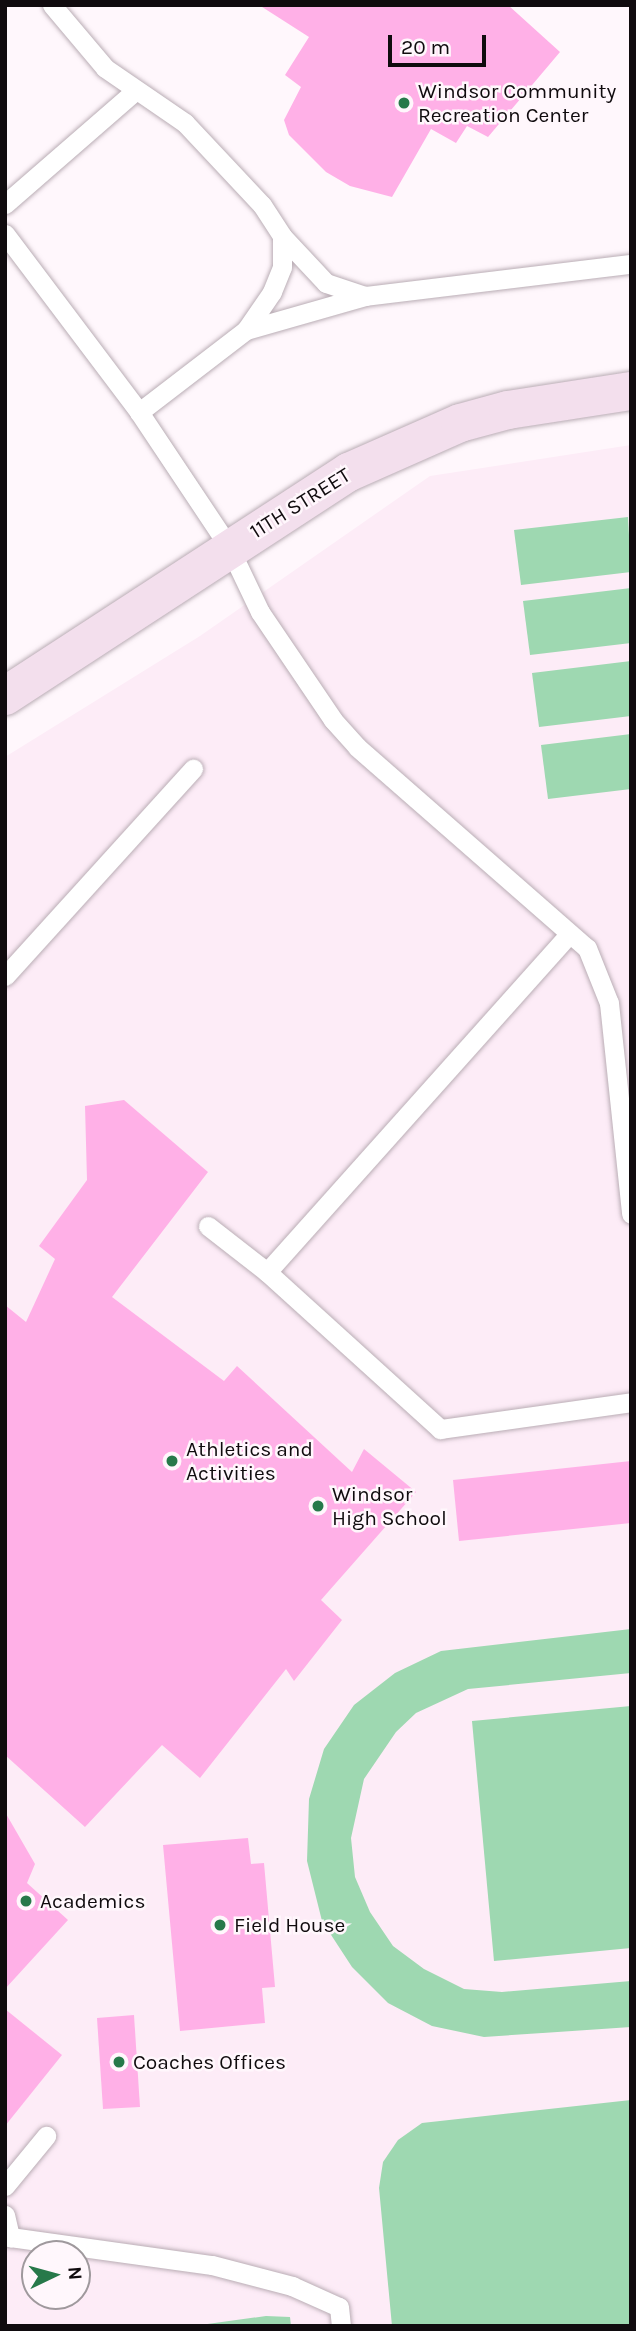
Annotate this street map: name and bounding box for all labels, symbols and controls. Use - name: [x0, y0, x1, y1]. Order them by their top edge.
- scale bar: [391, 21, 489, 65]
- text: 20 m: [401, 35, 450, 59]
- place label: Windsor Community Recreation Center: [418, 78, 616, 128]
- marker: Windsor Community Recreation Center: [396, 95, 412, 111]
- street label: 11TH STREET: [245, 462, 355, 544]
- place label: Athletics and Activities: [186, 1436, 313, 1486]
- marker: Athletics and Activities: [164, 1453, 180, 1469]
- place label: Windsor High School: [332, 1481, 447, 1531]
- marker: Windsor High School: [310, 1498, 326, 1514]
- place label: Academics: [40, 1888, 145, 1914]
- marker: Academics: [18, 1893, 34, 1909]
- place label: Field House: [234, 1912, 345, 1938]
- marker: Field House: [212, 1917, 228, 1933]
- place label: Coaches Offices: [133, 2049, 286, 2075]
- marker: Coaches Offices: [111, 2054, 127, 2070]
- north arrow: [21, 2240, 91, 2310]
- text: N: [63, 2266, 86, 2281]

